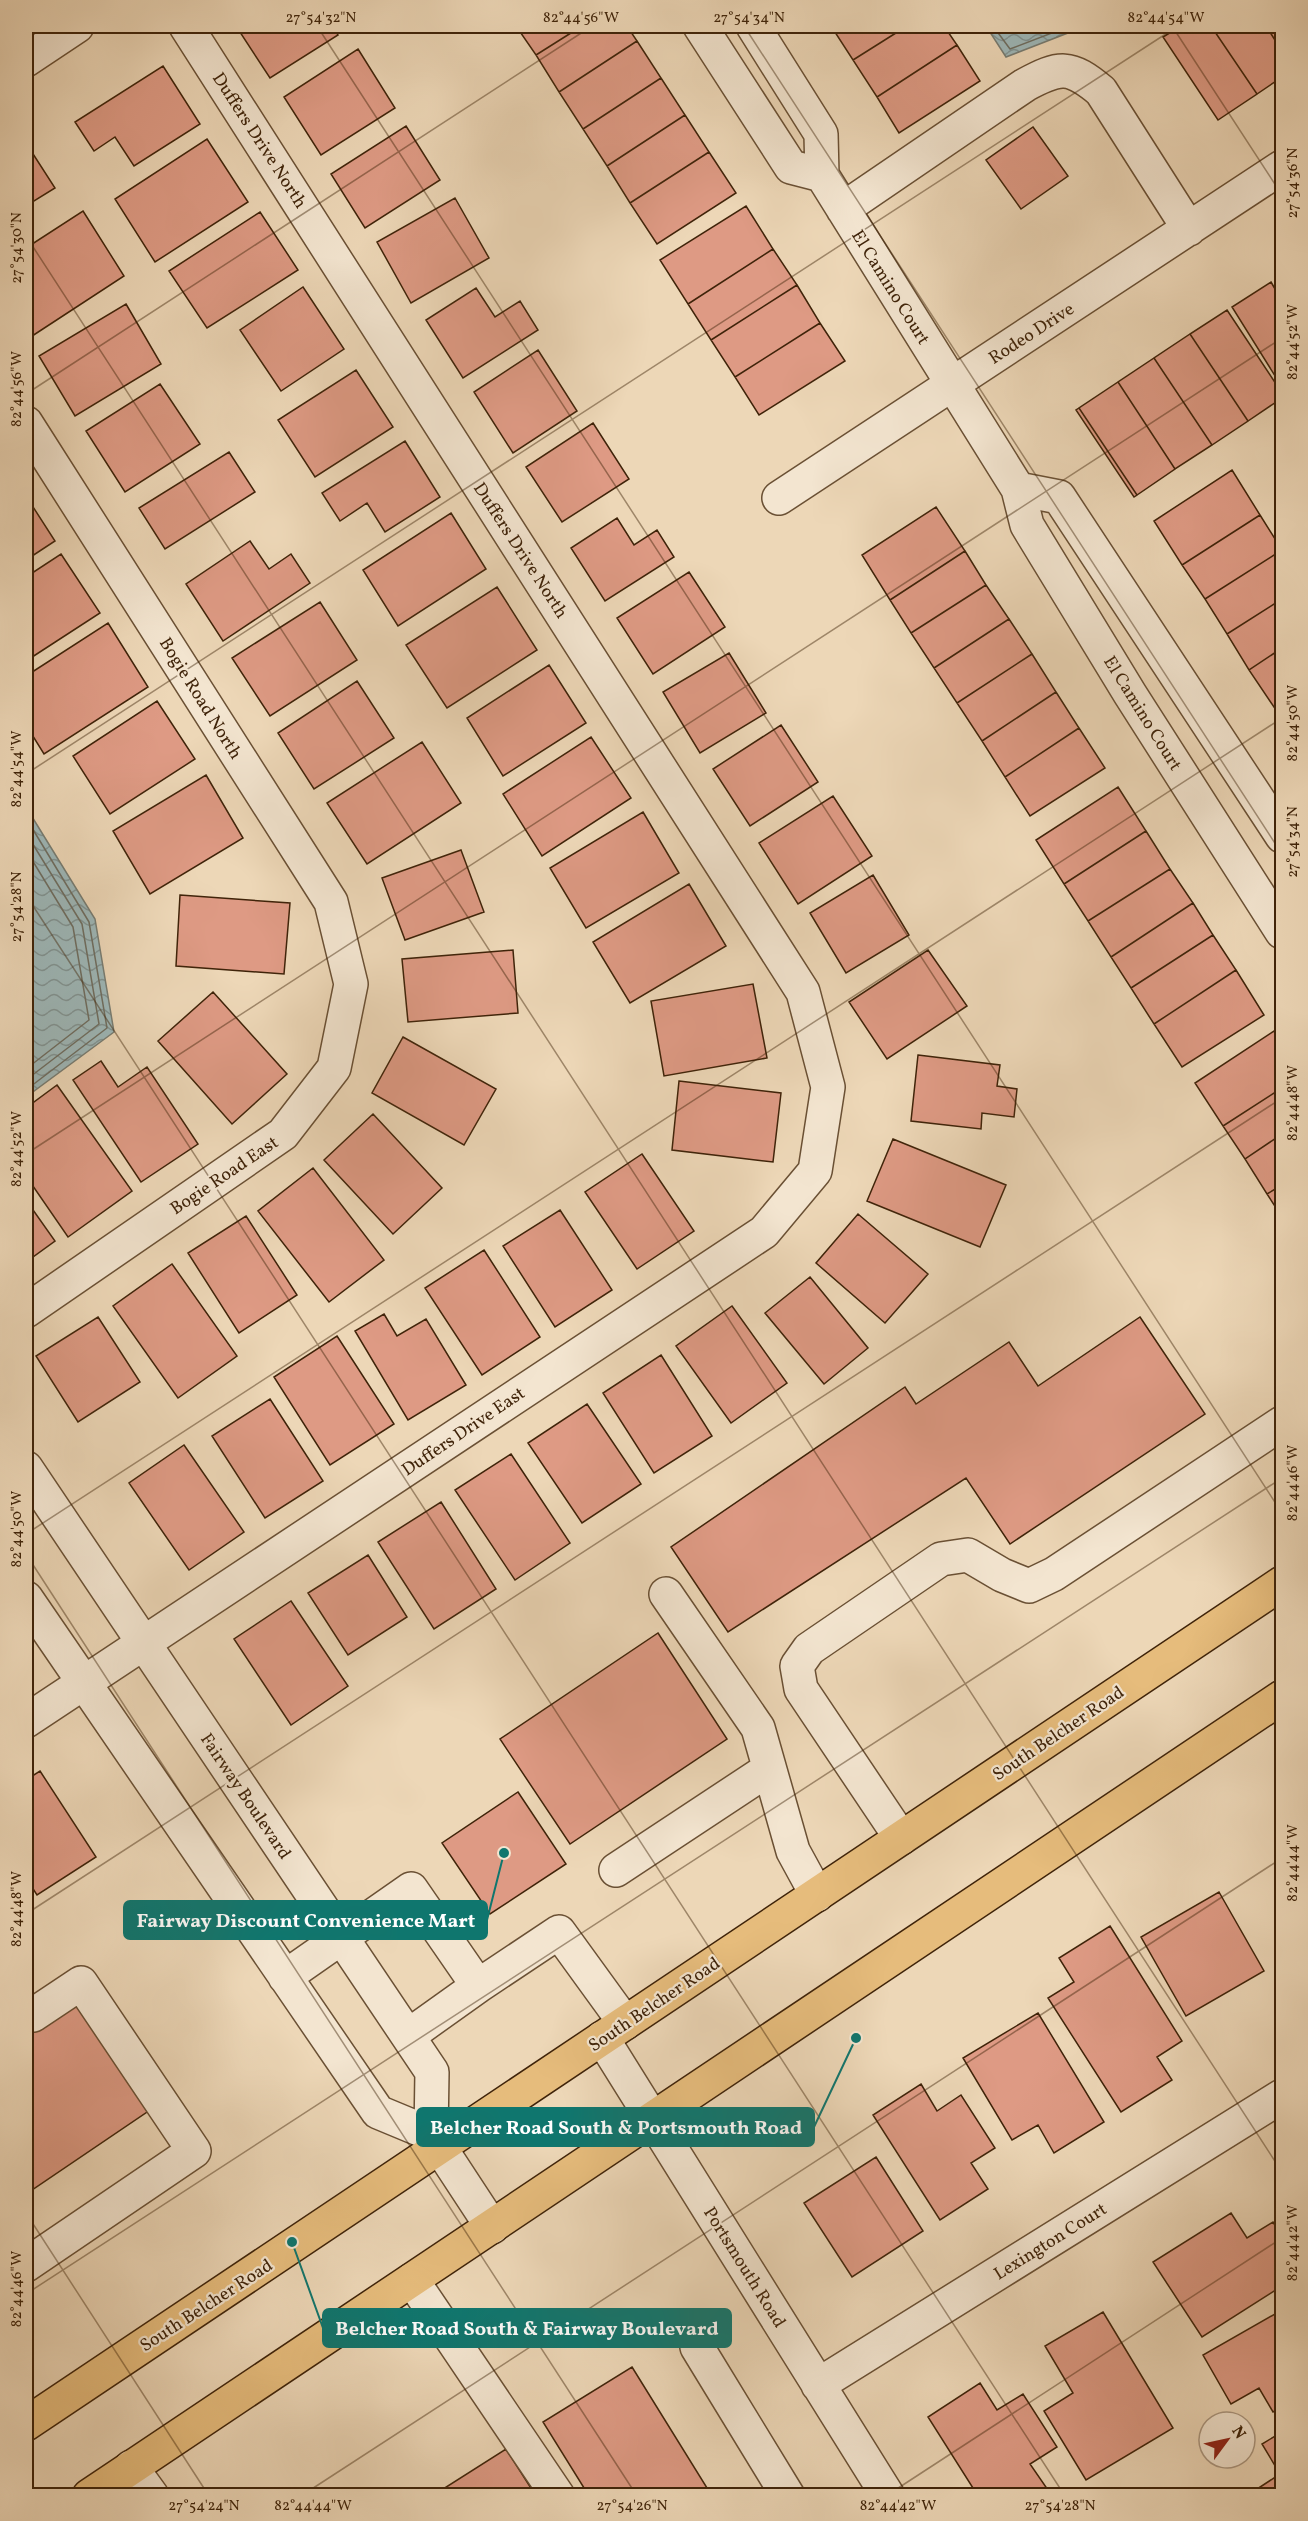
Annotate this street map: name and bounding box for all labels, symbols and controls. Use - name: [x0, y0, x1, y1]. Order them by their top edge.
- text: 27°54'32"N: [286, 8, 356, 29]
- text: 82°44'56"W: [543, 8, 619, 29]
- text: 27°54'34"N: [713, 8, 785, 29]
- text: 82°44'54"W: [1128, 8, 1204, 29]
- street label: Duffers Drive North: [205, 68, 312, 214]
- text: 27°54'36"N: [1283, 148, 1304, 218]
- text: 27°54'30"N: [7, 212, 28, 284]
- street label: El Camino Court: [844, 226, 935, 350]
- street label: Rodeo Drive: [984, 297, 1079, 371]
- text: 82°44'52"W: [1283, 304, 1304, 380]
- text: 82°44'56"W: [7, 351, 28, 427]
- street label: Duffers Drive North: [466, 478, 573, 624]
- street label: Bogie Road North: [152, 633, 247, 765]
- street label: El Camino Court: [1096, 652, 1187, 776]
- text: 82°44'50"W: [1283, 685, 1304, 761]
- text: 82°44'54"W: [7, 731, 28, 807]
- text: 27°54'34"N: [1283, 806, 1304, 878]
- text: 27°54'28"N: [7, 871, 28, 943]
- text: 82°44'48"W: [1283, 1065, 1304, 1141]
- text: 82°44'52"W: [7, 1111, 28, 1187]
- street label: Bogie Road East: [166, 1131, 284, 1222]
- street label: Duffers Drive East: [397, 1382, 531, 1483]
- text: 82°44'46"W: [1283, 1445, 1304, 1521]
- text: 82°44'50"W: [7, 1491, 28, 1567]
- street label: South Belcher Road: [988, 1681, 1130, 1788]
- street label: Fairway Boulevard: [193, 1729, 296, 1865]
- text: 82°44'44"W: [1283, 1824, 1304, 1902]
- text: 82°44'48"W: [7, 1871, 28, 1947]
- callout: Fairway Discount Convenience Mart: [124, 1901, 487, 1939]
- text: Fairway Discount Convenience Mart: [137, 1908, 476, 1936]
- street label: South Belcher Road: [584, 1952, 726, 2059]
- callout: Belcher Road South & Portsmouth Road: [417, 2108, 814, 2146]
- text: Belcher Road South & Portsmouth Road: [430, 2115, 802, 2143]
- street label: Lexington Court: [990, 2198, 1112, 2287]
- street label: Portsmouth Road: [697, 2203, 791, 2333]
- text: 82°44'42"W: [1283, 2205, 1304, 2281]
- text: 82°44'46"W: [7, 2251, 28, 2327]
- street label: South Belcher Road: [135, 2254, 278, 2359]
- callout: Belcher Road South & Fairway Boulevard: [323, 2309, 731, 2347]
- text: Belcher Road South & Fairway Boulevard: [335, 2316, 719, 2344]
- north arrow: [1197, 2410, 1257, 2470]
- text: N: [1226, 2422, 1250, 2444]
- text: 27°54'24"N: [168, 2496, 240, 2517]
- text: 82°44'44"W: [274, 2496, 352, 2517]
- text: 27°54'26"N: [596, 2496, 668, 2517]
- text: 82°44'42"W: [860, 2496, 936, 2517]
- text: 27°54'28"N: [1024, 2496, 1096, 2517]

